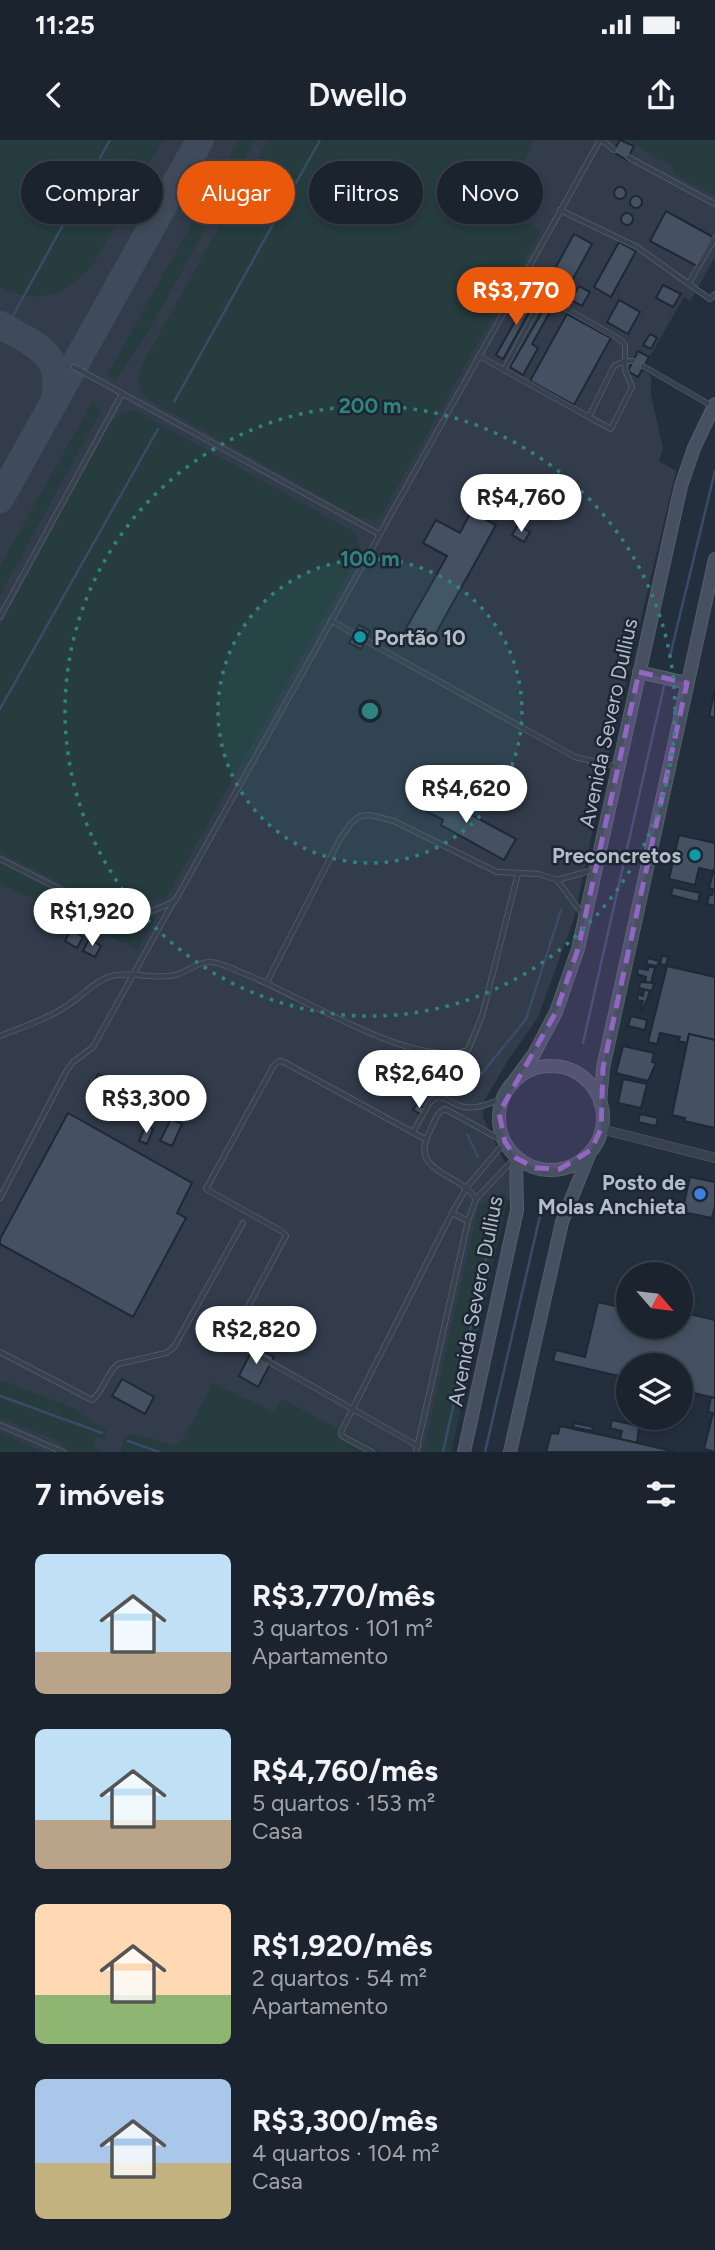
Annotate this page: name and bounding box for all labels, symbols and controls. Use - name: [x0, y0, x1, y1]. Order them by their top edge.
- text: 11:25: [35, 9, 95, 41]
- icon: back: [35, 76, 73, 114]
- text: Dwello: [308, 76, 407, 114]
- icon: share: [642, 76, 680, 114]
- chip: Comprar: [21, 161, 163, 224]
- chip: Alugar: [177, 161, 295, 224]
- chip: Filtros: [309, 161, 423, 224]
- chip: Novo: [437, 161, 543, 224]
- pin: R$3,770: [451, 268, 581, 327]
- text: R$3,770: [473, 276, 559, 304]
- text: 200 m: [339, 393, 401, 418]
- pin: R$4,760: [456, 474, 586, 534]
- text: R$4,760: [476, 483, 566, 511]
- text: 100 m: [340, 546, 400, 571]
- street label: Avenida Severo Dullius: [574, 616, 642, 830]
- place label: Portão 10: [374, 625, 466, 650]
- marker: Portão 10: [352, 629, 368, 645]
- centre of rings: [358, 699, 382, 723]
- pin: R$4,620: [401, 766, 531, 825]
- text: R$4,620: [421, 774, 511, 802]
- place label: Preconcretos: [552, 843, 681, 868]
- marker: Preconcretos: [687, 847, 703, 863]
- pin: R$1,920: [27, 888, 157, 948]
- text: R$1,920: [50, 897, 134, 925]
- pin: R$2,640: [354, 1051, 484, 1110]
- text: R$2,640: [374, 1059, 464, 1087]
- pin: R$3,300: [81, 1076, 211, 1135]
- text: R$3,300: [102, 1084, 190, 1112]
- place label: Posto de Molas Anchieta: [538, 1170, 686, 1219]
- marker: Posto de Molas Anchieta: [692, 1186, 708, 1202]
- street label: Avenida Severo Dullius: [442, 1194, 508, 1408]
- north arrow: [616, 1262, 693, 1339]
- map controls: [616, 1262, 693, 1430]
- pin: R$2,820: [191, 1306, 321, 1366]
- text: R$2,820: [211, 1315, 301, 1343]
- button: layers: [616, 1353, 693, 1430]
- icon: filters: [642, 1475, 680, 1513]
- text: 7 imóveis: [35, 1476, 164, 1513]
- text: R$3,770/mês: [252, 1577, 435, 1614]
- icon: home: [91, 1582, 175, 1666]
- text: 3 quartos · 101 m²: [252, 1614, 433, 1642]
- text: Apartamento: [252, 1642, 388, 1670]
- text: R$4,760/mês: [252, 1752, 438, 1789]
- icon: home: [91, 1757, 175, 1841]
- text: 5 quartos · 153 m²: [252, 1789, 435, 1817]
- text: Casa: [252, 1817, 303, 1845]
- text: R$1,920/mês: [252, 1927, 432, 1964]
- icon: home: [91, 1932, 175, 2016]
- text: 2 quartos · 54 m²: [252, 1964, 427, 1992]
- text: Apartamento: [252, 1992, 388, 2020]
- text: R$3,300/mês: [252, 2102, 438, 2139]
- icon: home: [91, 2107, 175, 2191]
- text: 4 quartos · 104 m²: [252, 2139, 440, 2167]
- text: Casa: [252, 2167, 303, 2195]

